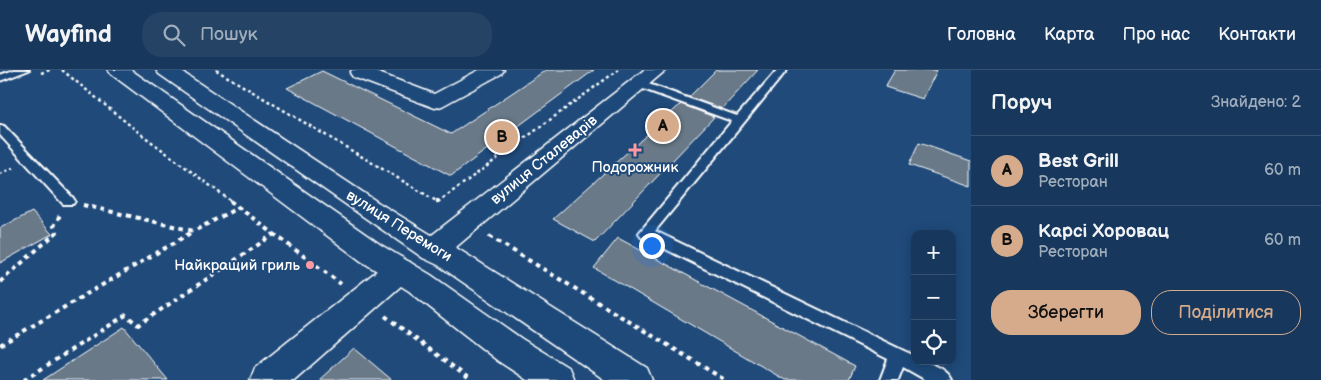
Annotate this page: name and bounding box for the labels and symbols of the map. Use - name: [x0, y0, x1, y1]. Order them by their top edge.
- pin: A: [647, 107, 679, 145]
- street label: вулиця Сталеварів: [487, 111, 601, 209]
- pin: B: [486, 118, 518, 156]
- marker: Подорожник: [629, 144, 641, 156]
- place label: Подорожник: [592, 158, 678, 177]
- street label: вулиця Перемоги: [343, 186, 455, 266]
- your location: [639, 233, 665, 259]
- place label: Найкращий гриль: [174, 256, 301, 275]
- marker: Найкращий гриль: [304, 259, 316, 271]

